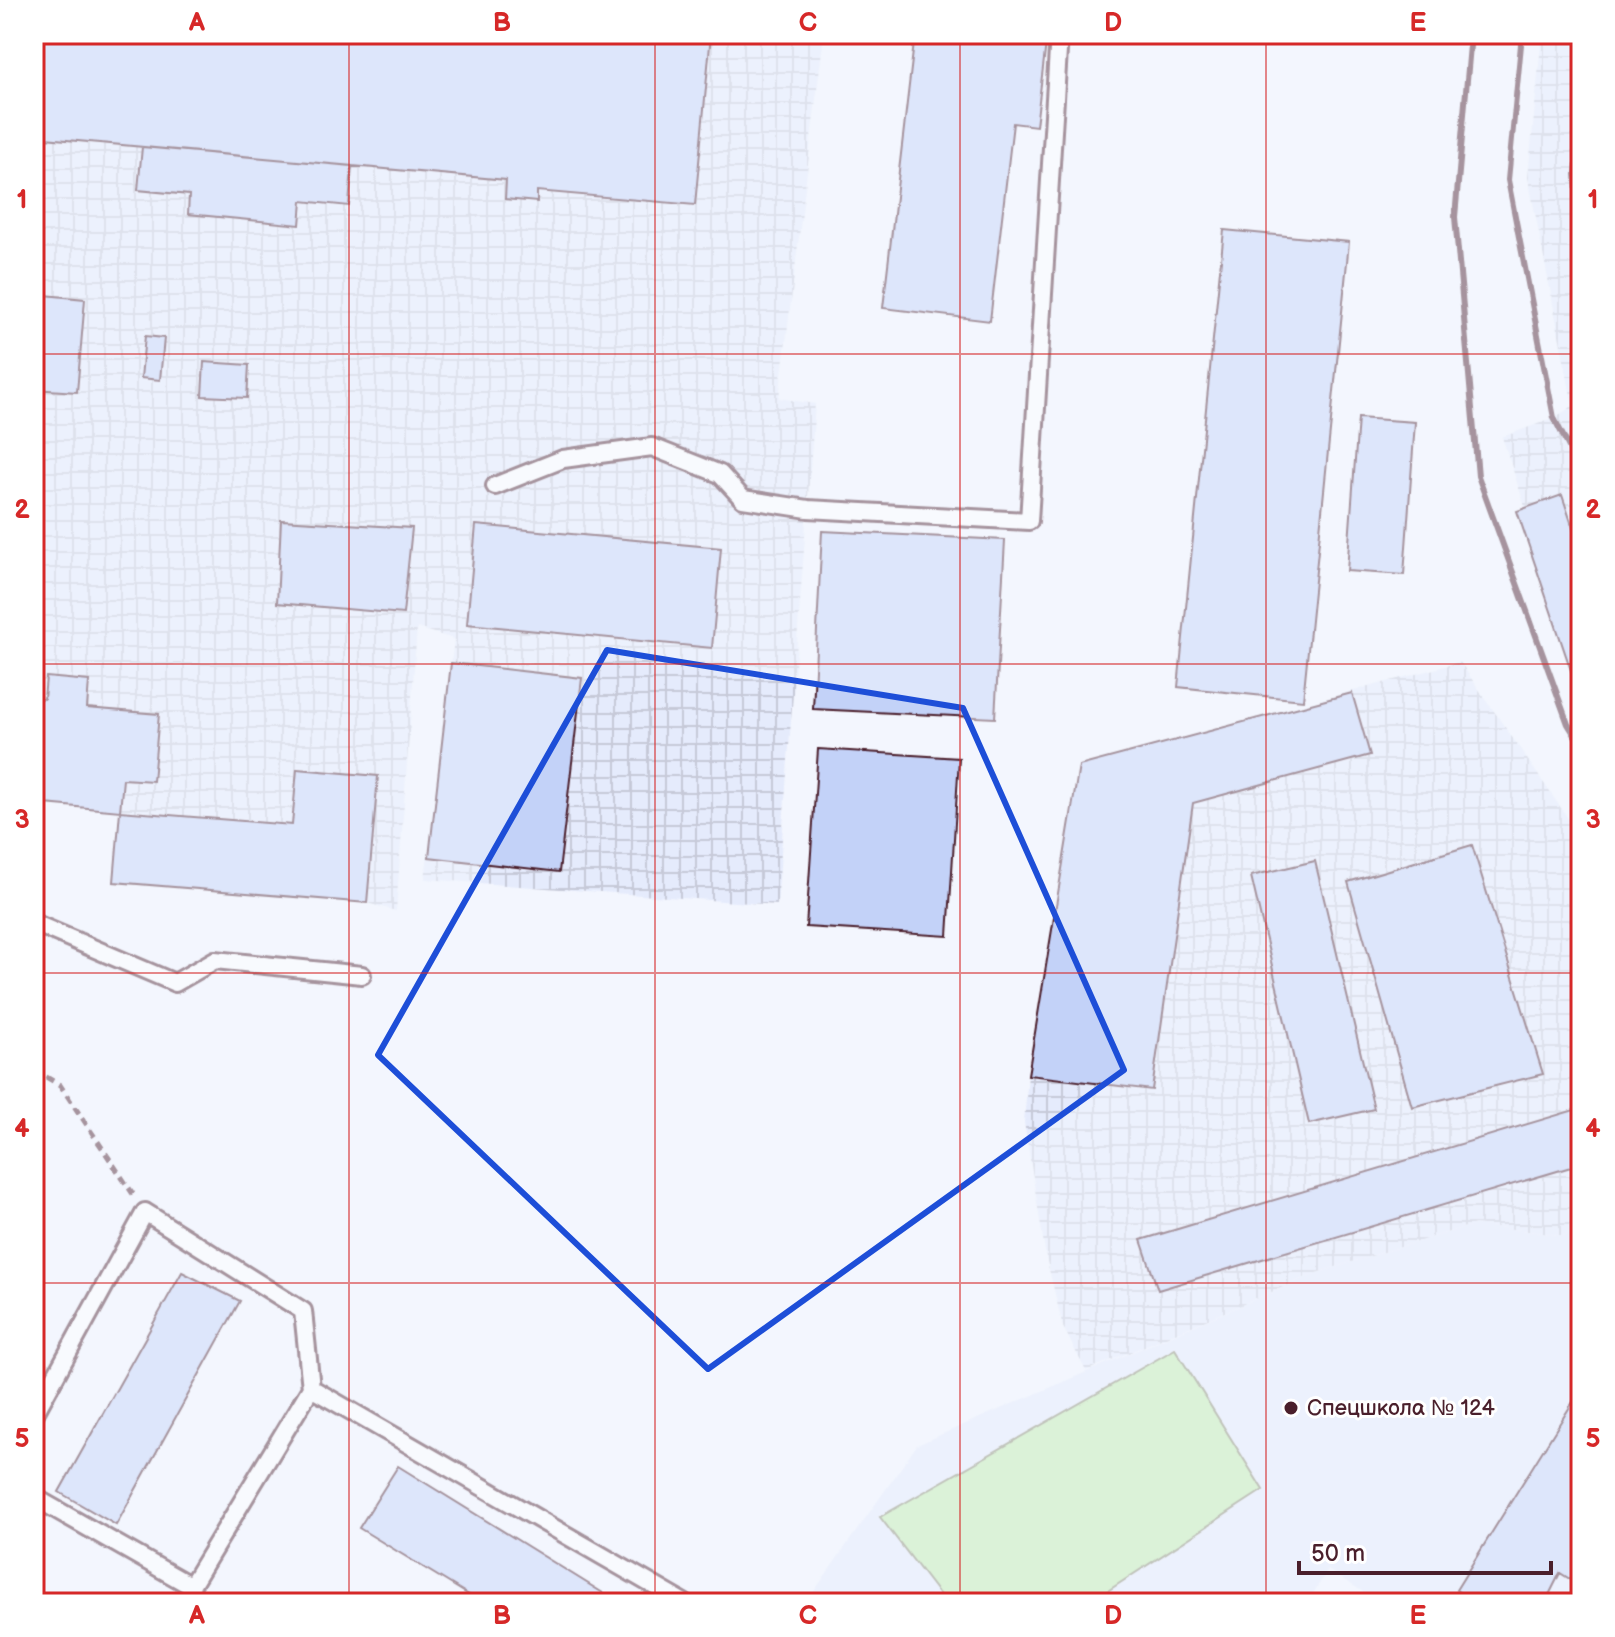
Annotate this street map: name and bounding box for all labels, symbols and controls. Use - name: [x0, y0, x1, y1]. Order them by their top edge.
- text: A: [188, 8, 205, 39]
- text: B: [493, 8, 511, 39]
- text: C: [799, 8, 817, 39]
- text: D: [1104, 8, 1122, 39]
- text: E: [1410, 8, 1427, 39]
- text: 1: [17, 185, 27, 216]
- text: 1: [1588, 185, 1598, 216]
- text: 2: [14, 495, 30, 526]
- text: 2: [1585, 495, 1601, 526]
- text: 3: [14, 805, 30, 836]
- text: 3: [1585, 805, 1601, 836]
- text: 4: [14, 1114, 30, 1145]
- text: 4: [1585, 1114, 1601, 1145]
- place label: Спецшкола № 124: [1307, 1395, 1496, 1422]
- marker: Спецшкола № 124: [1282, 1399, 1300, 1417]
- text: 5: [14, 1424, 30, 1455]
- text: 5: [1585, 1424, 1601, 1455]
- scale bar: [1299, 1525, 1551, 1575]
- text: 50 m: [1311, 1539, 1365, 1568]
- text: A: [188, 1601, 205, 1632]
- text: B: [493, 1601, 511, 1632]
- text: C: [799, 1601, 817, 1632]
- text: D: [1104, 1601, 1122, 1632]
- text: E: [1410, 1601, 1427, 1632]

